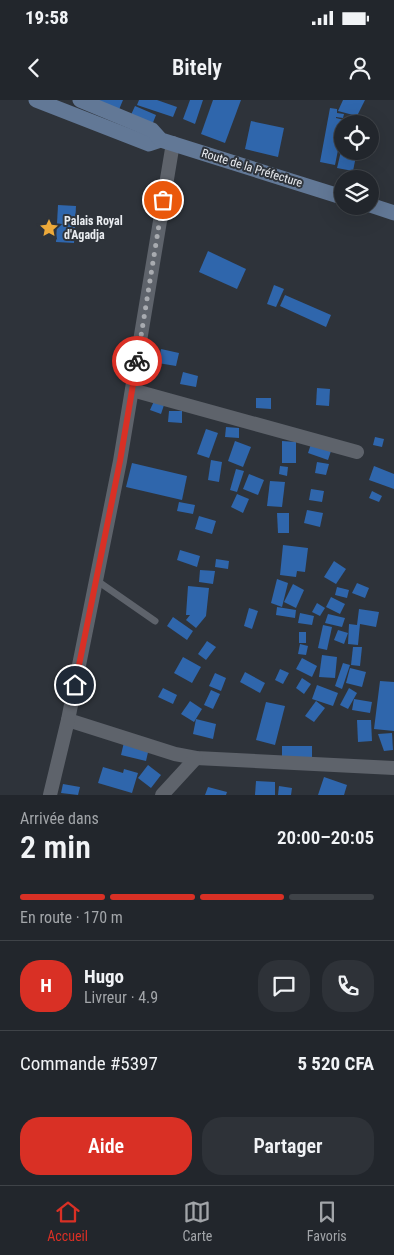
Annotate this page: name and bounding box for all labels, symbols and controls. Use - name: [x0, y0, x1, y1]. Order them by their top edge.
- text: 19:58: [25, 6, 69, 29]
- icon: back: [20, 54, 48, 82]
- icon: person: [346, 54, 374, 82]
- text: Bitely: [172, 55, 222, 80]
- map controls: [334, 115, 379, 215]
- button: locate: [334, 115, 379, 160]
- street label: Route de la Préfecture: [200, 146, 305, 190]
- button: layers: [334, 170, 379, 215]
- pin: [142, 179, 184, 221]
- icon: bag: [149, 186, 177, 214]
- place label: Palais Royal d'Agadja: [64, 214, 123, 242]
- place icon: Palais Royal d'Agadja: [38, 217, 60, 239]
- courier: [112, 336, 162, 386]
- icon: bike: [123, 347, 151, 375]
- pin: [54, 664, 96, 706]
- icon: home: [61, 671, 89, 699]
- text: Arrivée dans: [20, 809, 99, 828]
- text: 20:00–20:05: [277, 826, 374, 849]
- text: 2 min: [20, 828, 91, 866]
- text: En route · 170 m: [20, 908, 123, 927]
- button: chat: [258, 960, 310, 1012]
- button: phone: [322, 960, 374, 1012]
- text: Hugo: [84, 965, 124, 988]
- text: H: [40, 974, 52, 997]
- text: Livreur · 4.9: [84, 988, 158, 1007]
- text: Commande #5397: [20, 1052, 158, 1075]
- text: 5 520 CFA: [297, 1052, 374, 1075]
- button: Aide: [20, 1117, 192, 1175]
- button: Partager: [202, 1117, 374, 1175]
- tab: Accueil: [47, 1198, 88, 1244]
- tab: Carte: [182, 1198, 212, 1244]
- tab: Favoris: [307, 1198, 347, 1244]

